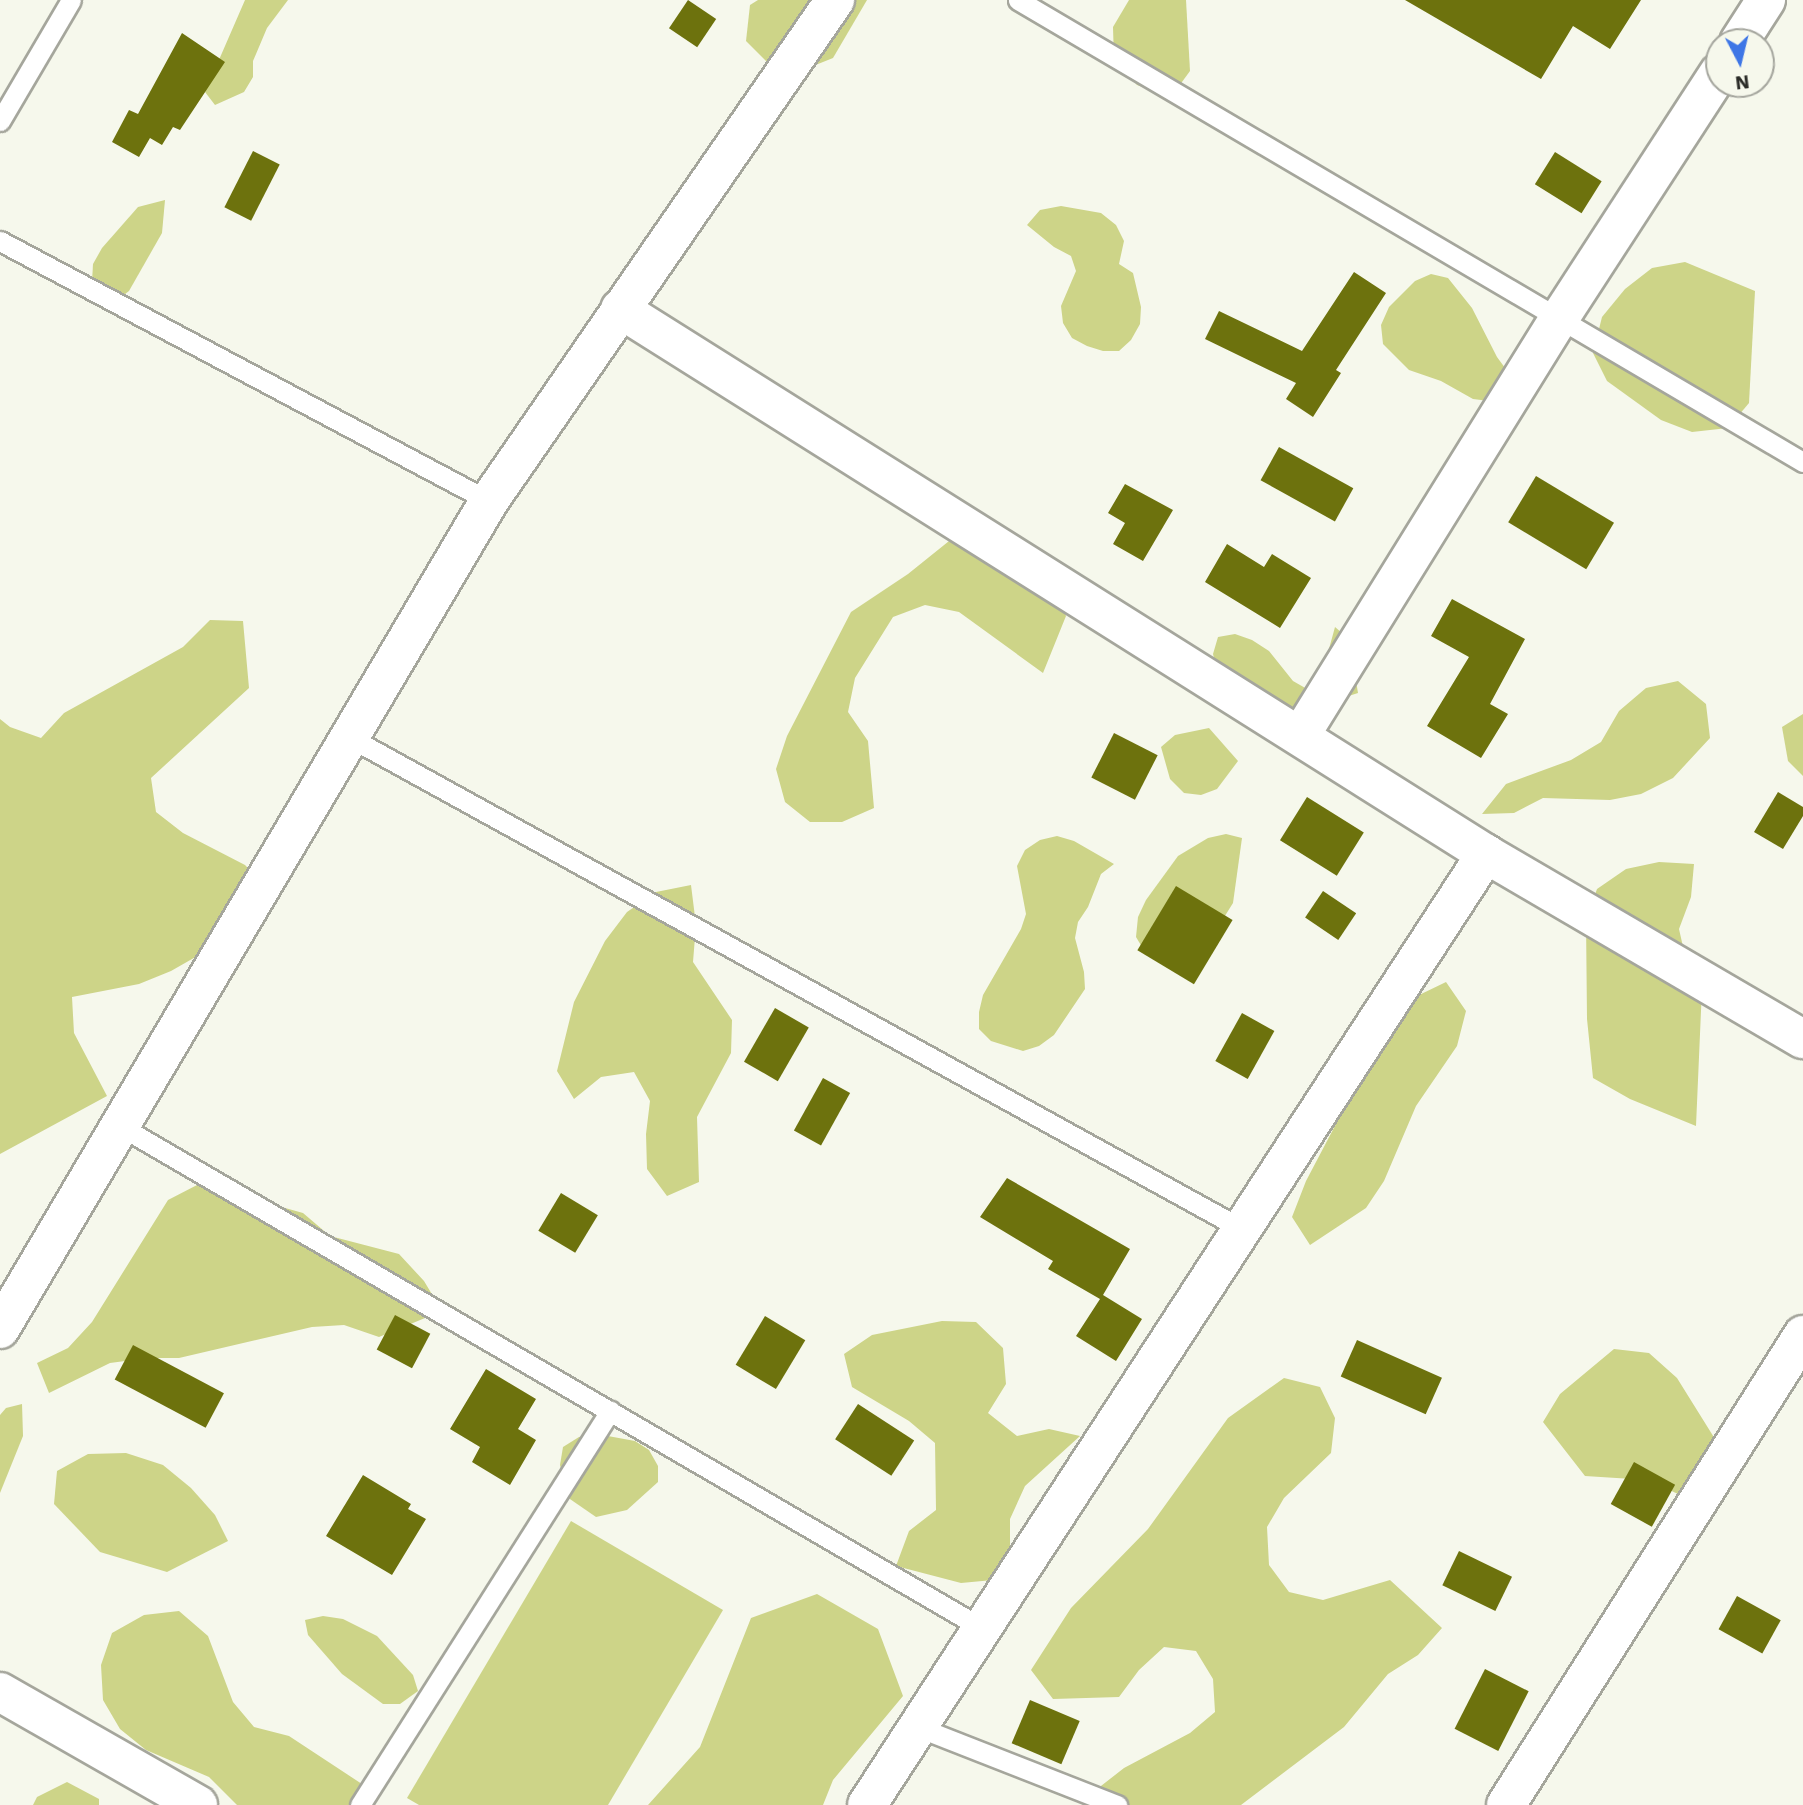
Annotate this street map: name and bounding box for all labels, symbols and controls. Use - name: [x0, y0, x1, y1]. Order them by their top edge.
- north arrow: [1705, 28, 1775, 98]
- text: N: [1734, 70, 1751, 95]

